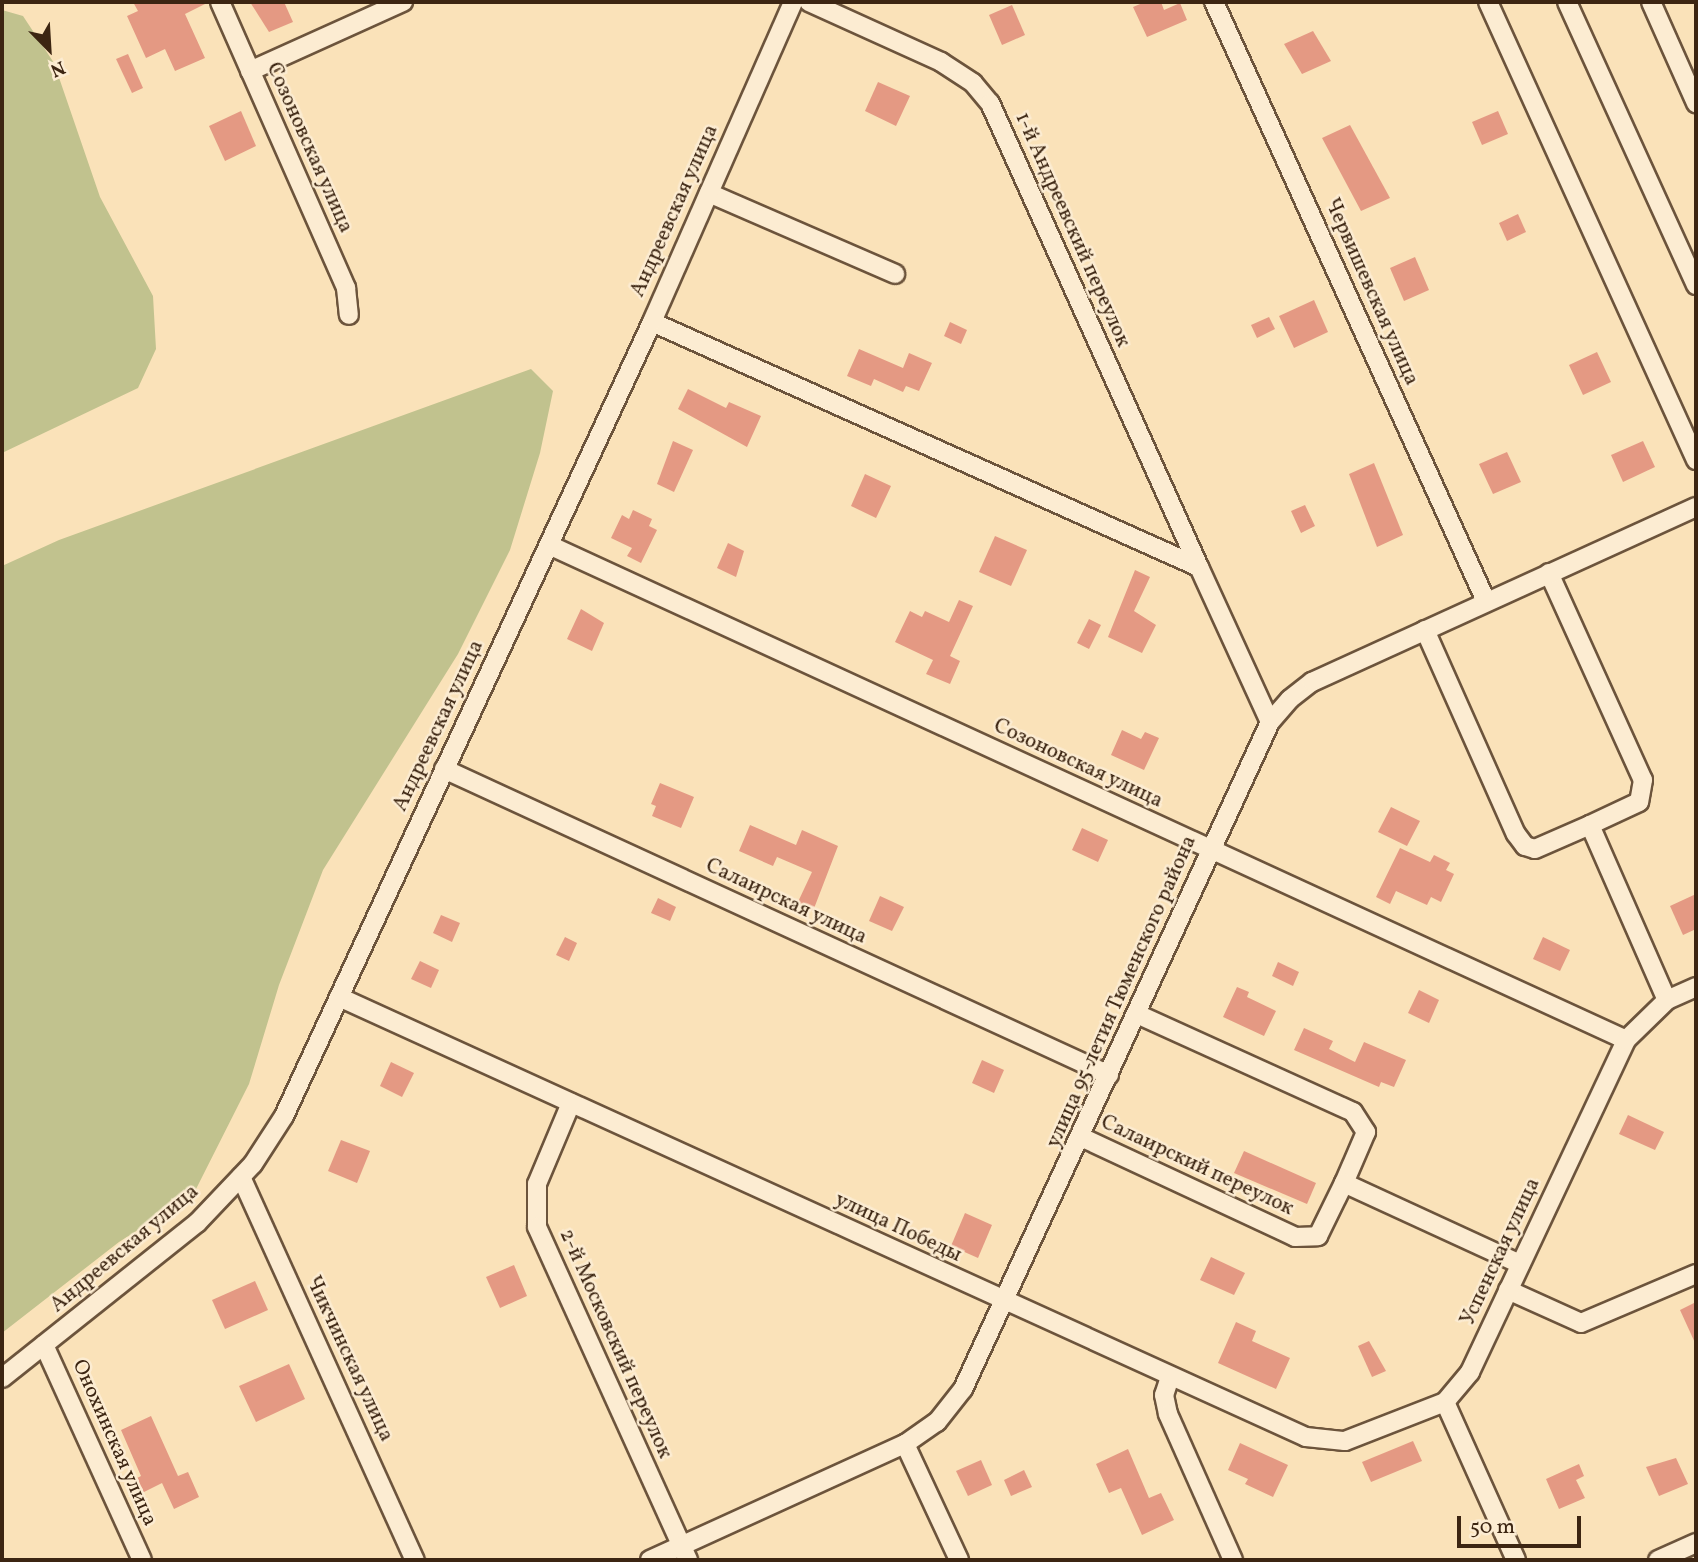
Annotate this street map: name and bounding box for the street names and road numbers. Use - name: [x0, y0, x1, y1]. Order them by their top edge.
- street label: Созоновская улица: [260, 59, 358, 237]
- street label: 1-й Андреевский переулок: [1009, 109, 1135, 351]
- street label: Андреевская улица: [626, 121, 724, 301]
- street label: Червишевская улица: [1318, 194, 1424, 390]
- street label: Андреевская улица: [388, 636, 490, 816]
- street label: Созоновская улица: [989, 714, 1167, 814]
- street label: улица 95-летия Тюменского района: [1041, 832, 1203, 1152]
- street label: Салаирская улица: [701, 853, 871, 951]
- street label: Салаирский переулок: [1097, 1110, 1297, 1222]
- street label: Успенская улица: [1456, 1174, 1546, 1330]
- street label: Андреевская улица: [45, 1179, 205, 1319]
- street label: улица Победы: [831, 1188, 965, 1268]
- street label: 2-й Московский переулок: [553, 1225, 677, 1463]
- street label: Чикчинская улица: [299, 1272, 399, 1446]
- street label: Онохинская улица: [66, 1356, 162, 1530]

